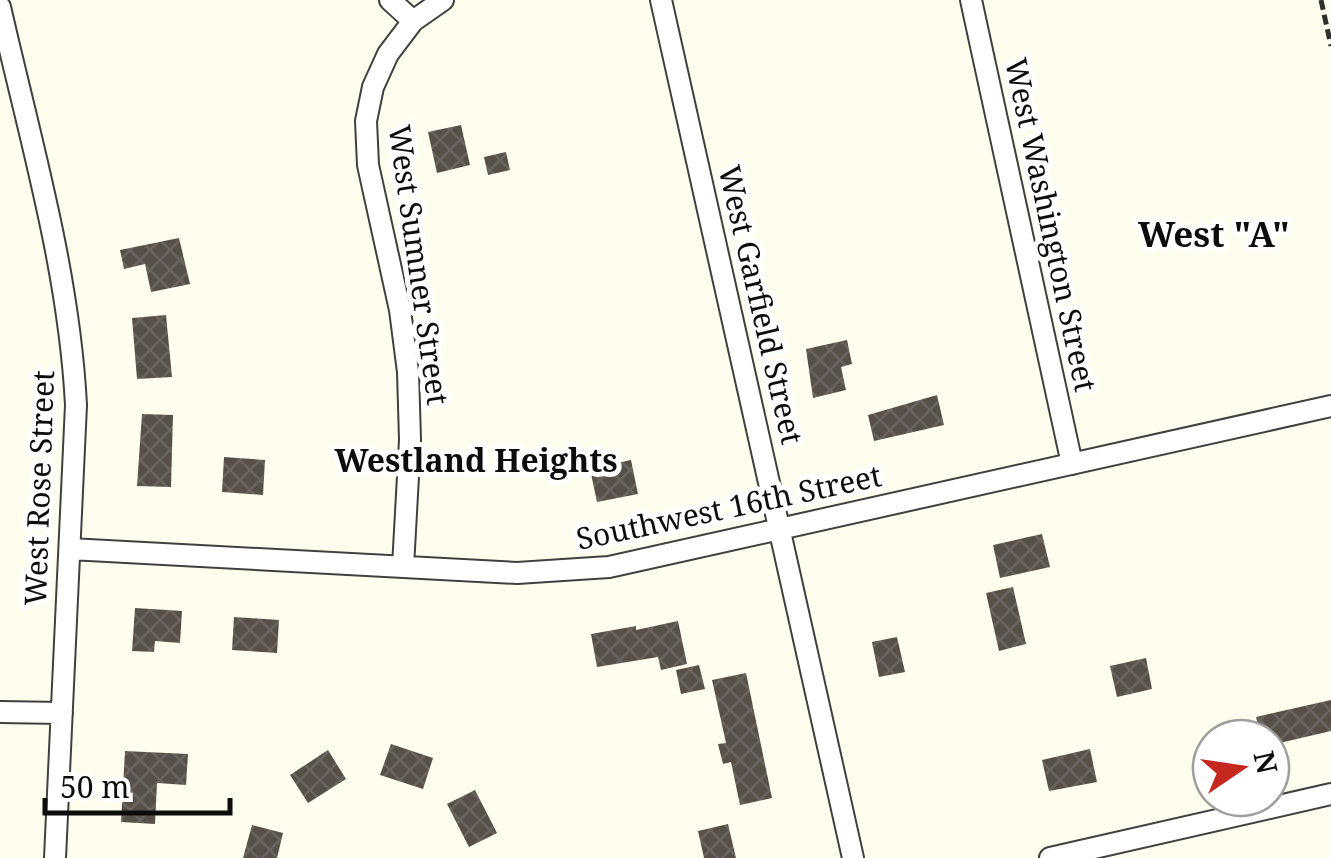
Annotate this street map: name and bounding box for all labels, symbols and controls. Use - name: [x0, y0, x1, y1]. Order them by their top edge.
- street label: West Washington Street: [996, 54, 1107, 395]
- street label: West Sumner Street: [380, 122, 459, 407]
- street label: West Garfield Street: [709, 161, 814, 448]
- district label: West "A": [1138, 210, 1290, 257]
- street label: West Rose Street: [14, 370, 63, 606]
- district label: Westland Heights: [334, 438, 618, 481]
- street label: Southwest 16th Street: [572, 454, 885, 559]
- north arrow: [1191, 718, 1291, 818]
- text: N: [1245, 747, 1287, 777]
- scale bar: [45, 753, 230, 815]
- text: 50 m: [60, 766, 130, 807]

